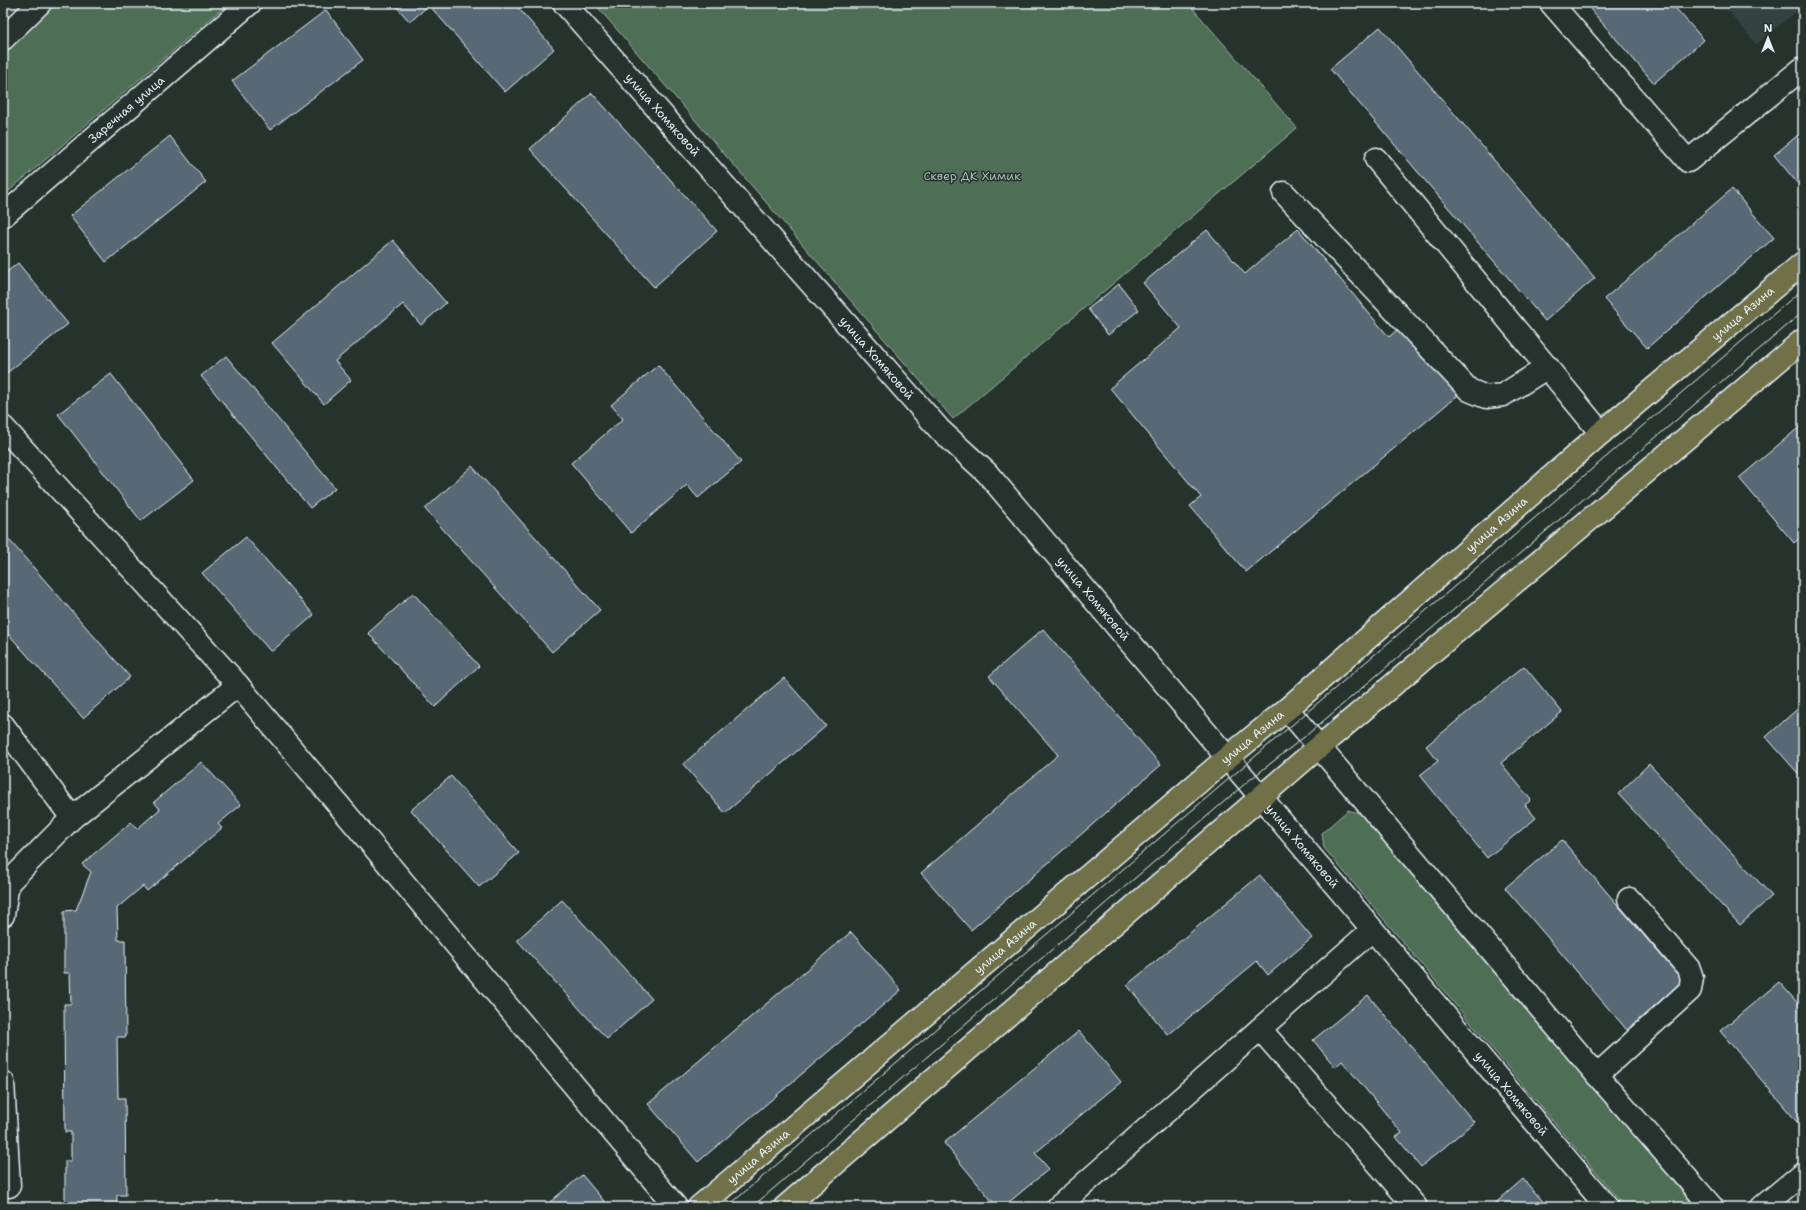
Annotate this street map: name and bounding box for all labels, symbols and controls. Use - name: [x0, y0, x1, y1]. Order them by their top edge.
- north arrow: [1748, 18, 1788, 58]
- text: N: [1764, 21, 1773, 36]
- street label: улица Хомяковой: [622, 70, 703, 160]
- street label: Заречная улица: [85, 72, 168, 147]
- park label: Сквер ДК Химик: [923, 168, 1021, 184]
- street label: улица Азина: [1708, 282, 1778, 345]
- street label: улица Хомяковой: [836, 313, 918, 403]
- street label: улица Азина: [1463, 493, 1532, 556]
- street label: улица Хомяковой: [1053, 553, 1133, 644]
- street label: улица Азина: [1218, 706, 1288, 768]
- street label: улица Хомяковой: [1262, 801, 1342, 892]
- street label: улица Азина: [971, 915, 1040, 978]
- street label: улица Хомяковой: [1471, 1048, 1552, 1139]
- street label: улица Азина: [724, 1125, 793, 1188]

